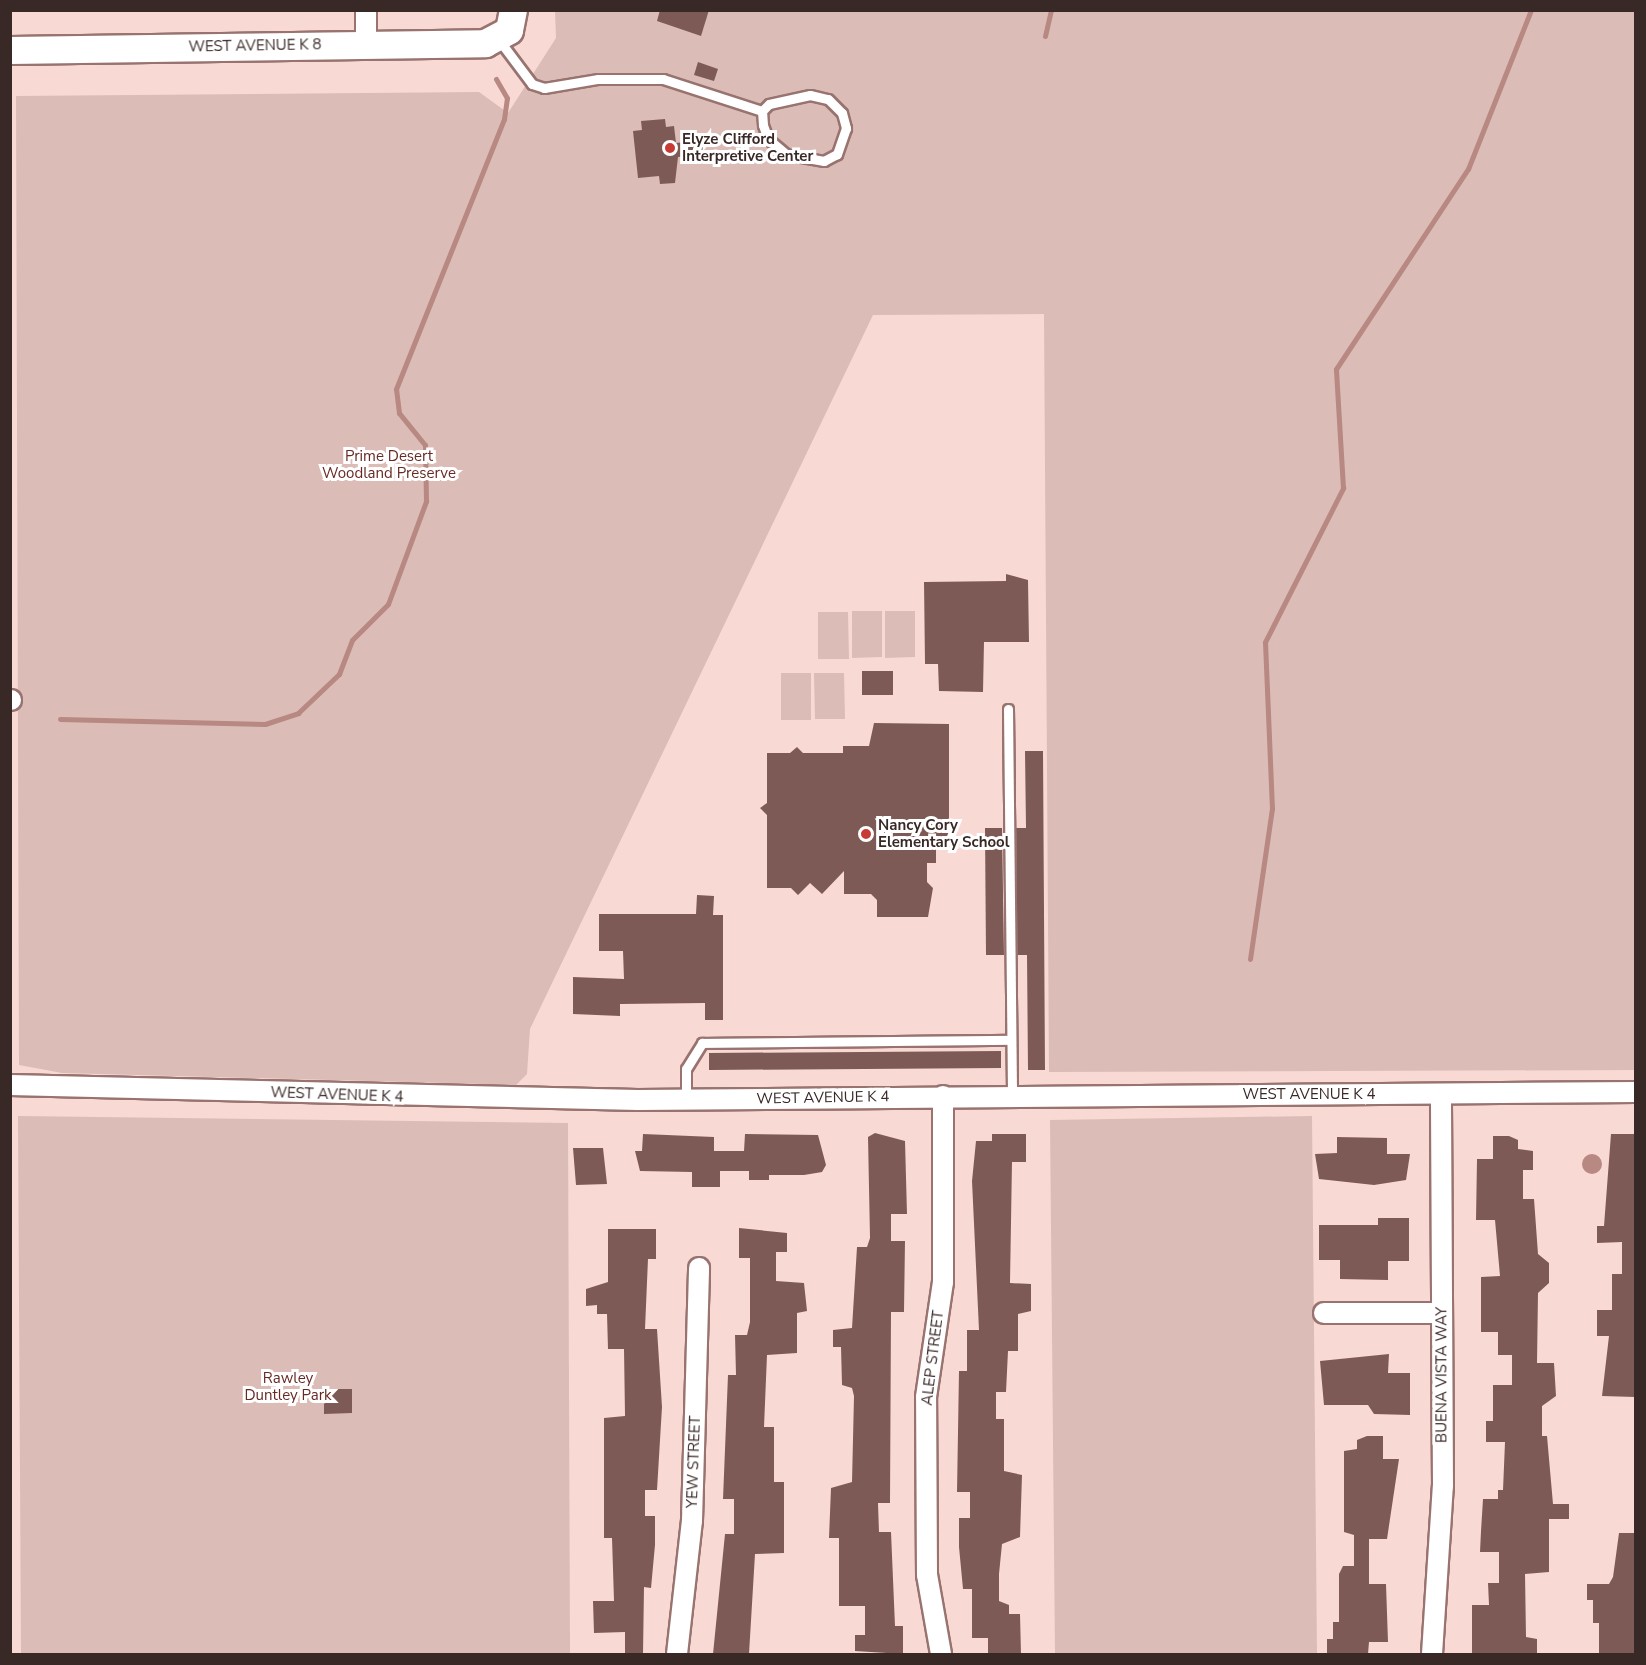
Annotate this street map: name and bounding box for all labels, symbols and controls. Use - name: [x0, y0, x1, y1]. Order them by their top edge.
- street label: WEST AVENUE K 8: [188, 36, 322, 56]
- place label: Elyze Clifford Interpretive Center: [682, 130, 813, 165]
- marker: Elyze Clifford Interpretive Center: [663, 141, 677, 155]
- park label: Prime Desert Woodland Preserve: [322, 447, 456, 482]
- place label: Nancy Cory Elementary School: [878, 816, 1009, 851]
- marker: Nancy Cory Elementary School: [859, 827, 873, 841]
- street label: WEST AVENUE K 4: [270, 1084, 404, 1106]
- street label: WEST AVENUE K 4: [1242, 1086, 1376, 1104]
- street label: WEST AVENUE K 4: [756, 1088, 890, 1108]
- street label: BUENA VISTA WAY: [1433, 1307, 1451, 1443]
- street label: ALEP STREET: [918, 1309, 948, 1407]
- park label: Rawley Duntley Park: [244, 1369, 332, 1404]
- street label: YEW STREET: [683, 1415, 705, 1509]

